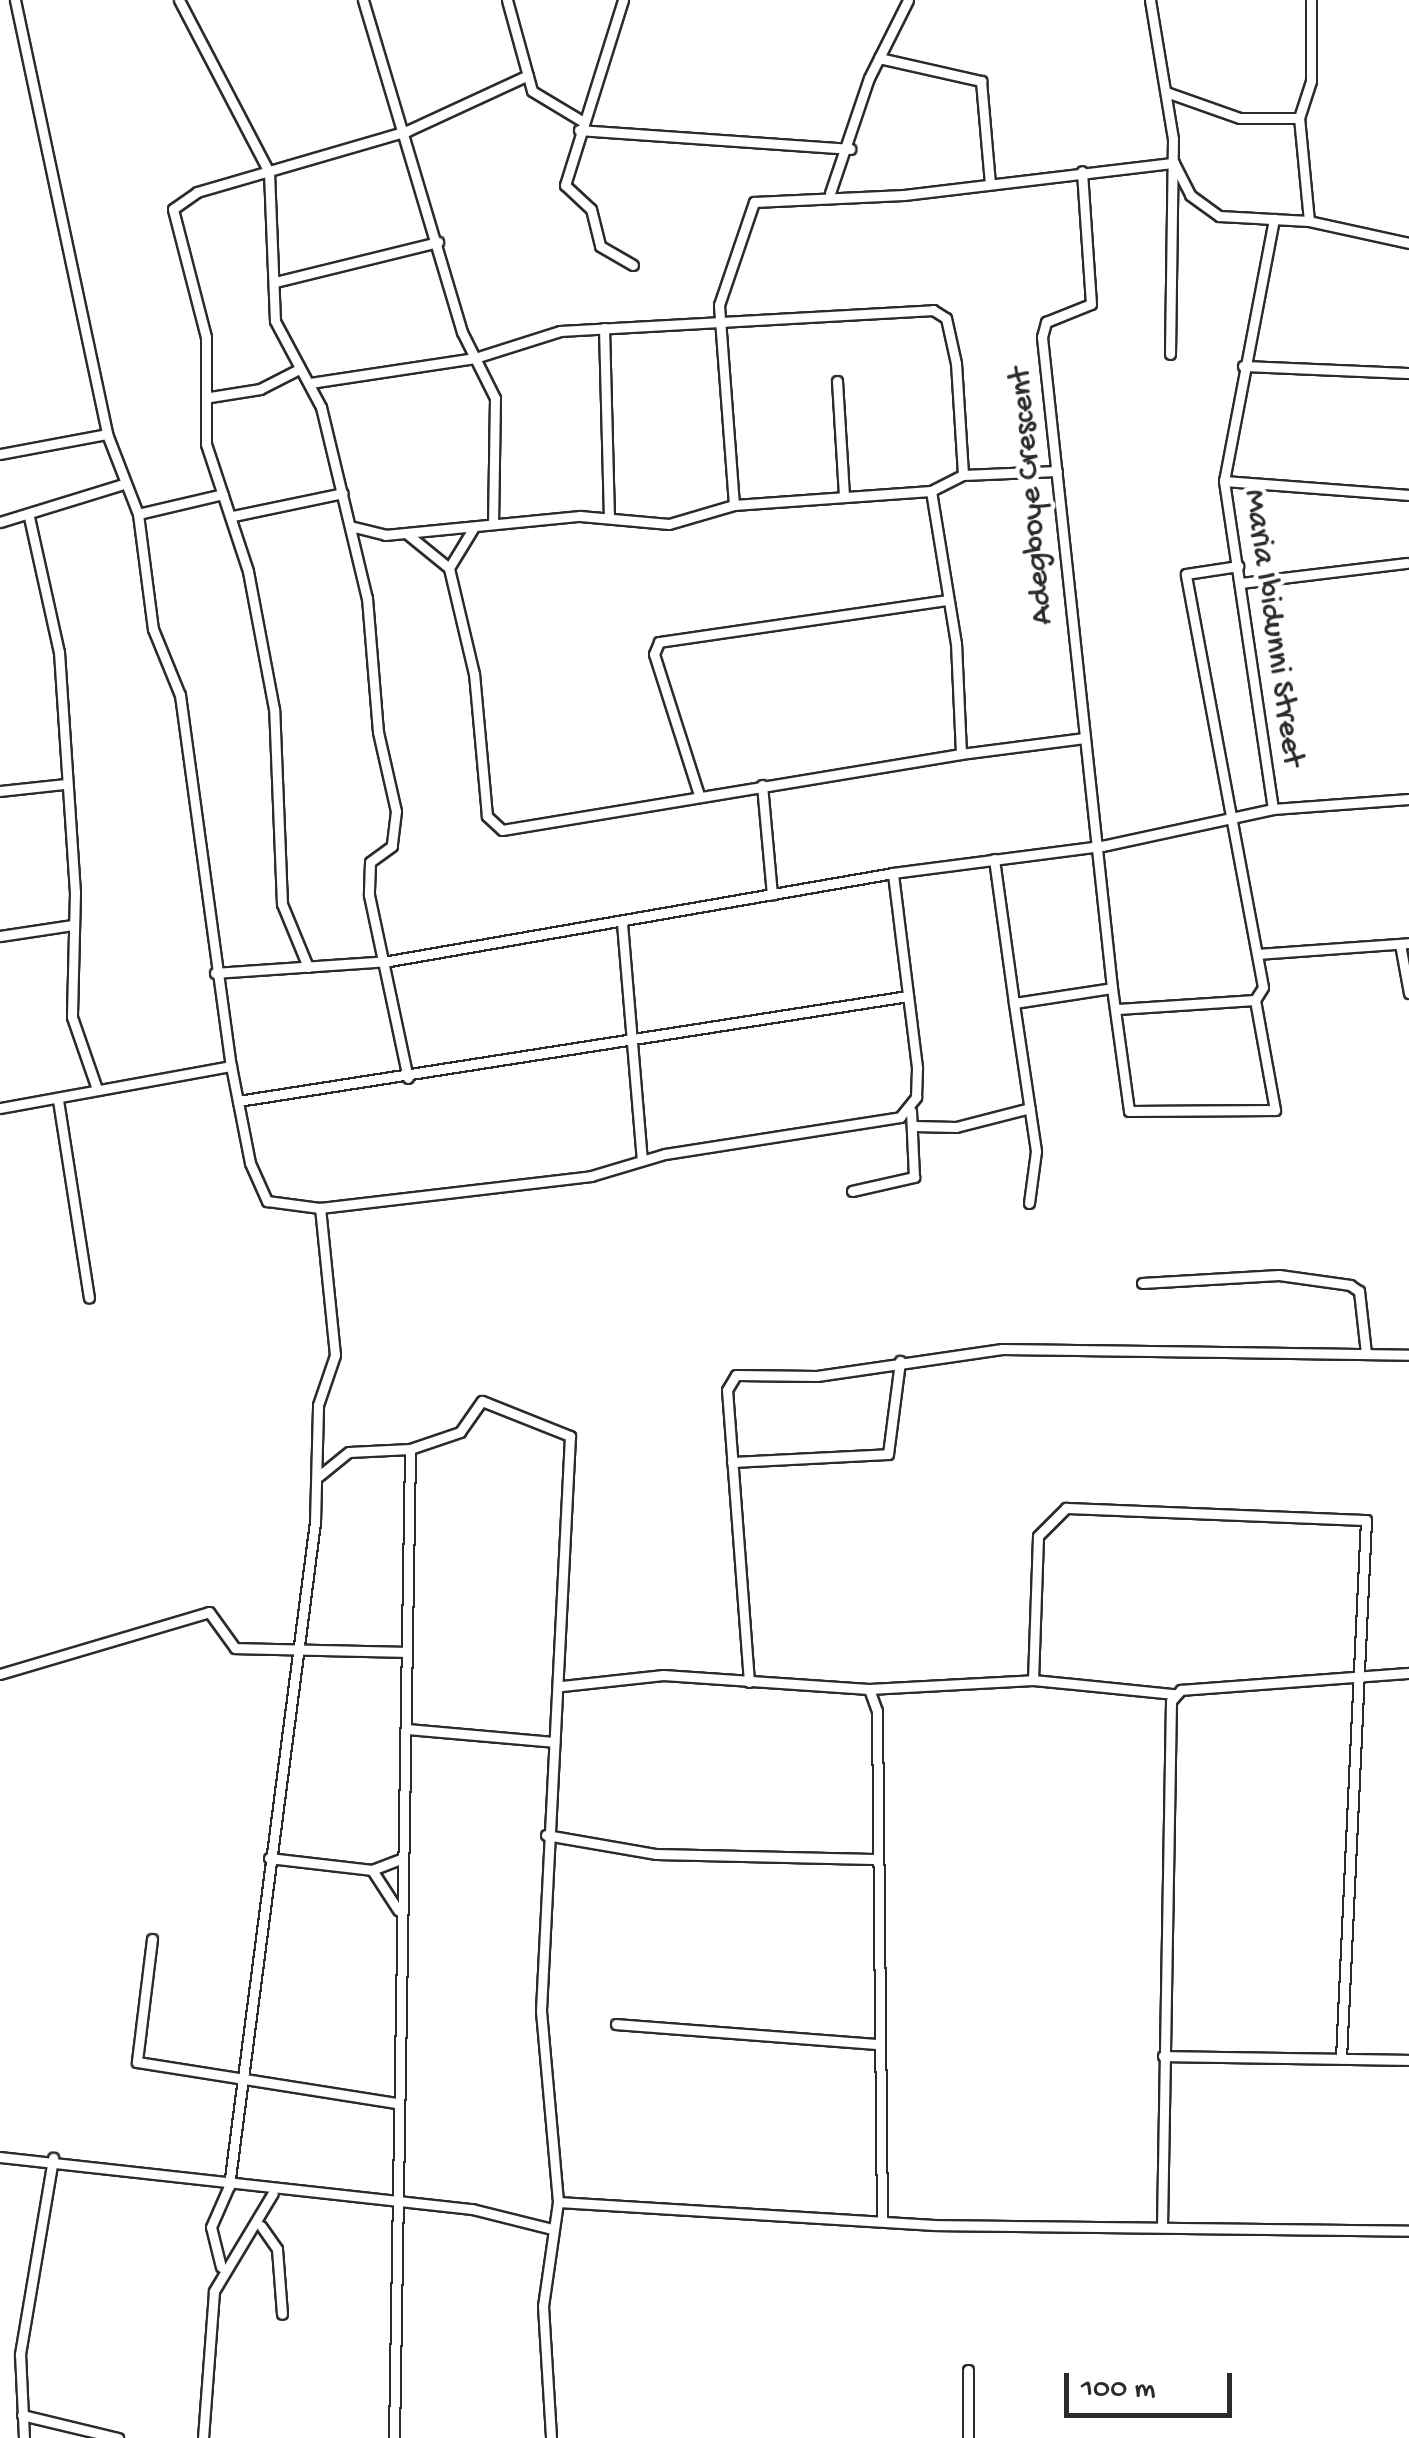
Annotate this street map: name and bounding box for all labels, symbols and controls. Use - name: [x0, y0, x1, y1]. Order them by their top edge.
- street label: Adegboye Crescent: [1003, 366, 1063, 626]
- street label: Maria Ibidunni Street: [1234, 487, 1310, 769]
- scale bar: [1069, 2353, 1236, 2415]
- text: 100 m: [1081, 2373, 1156, 2408]

